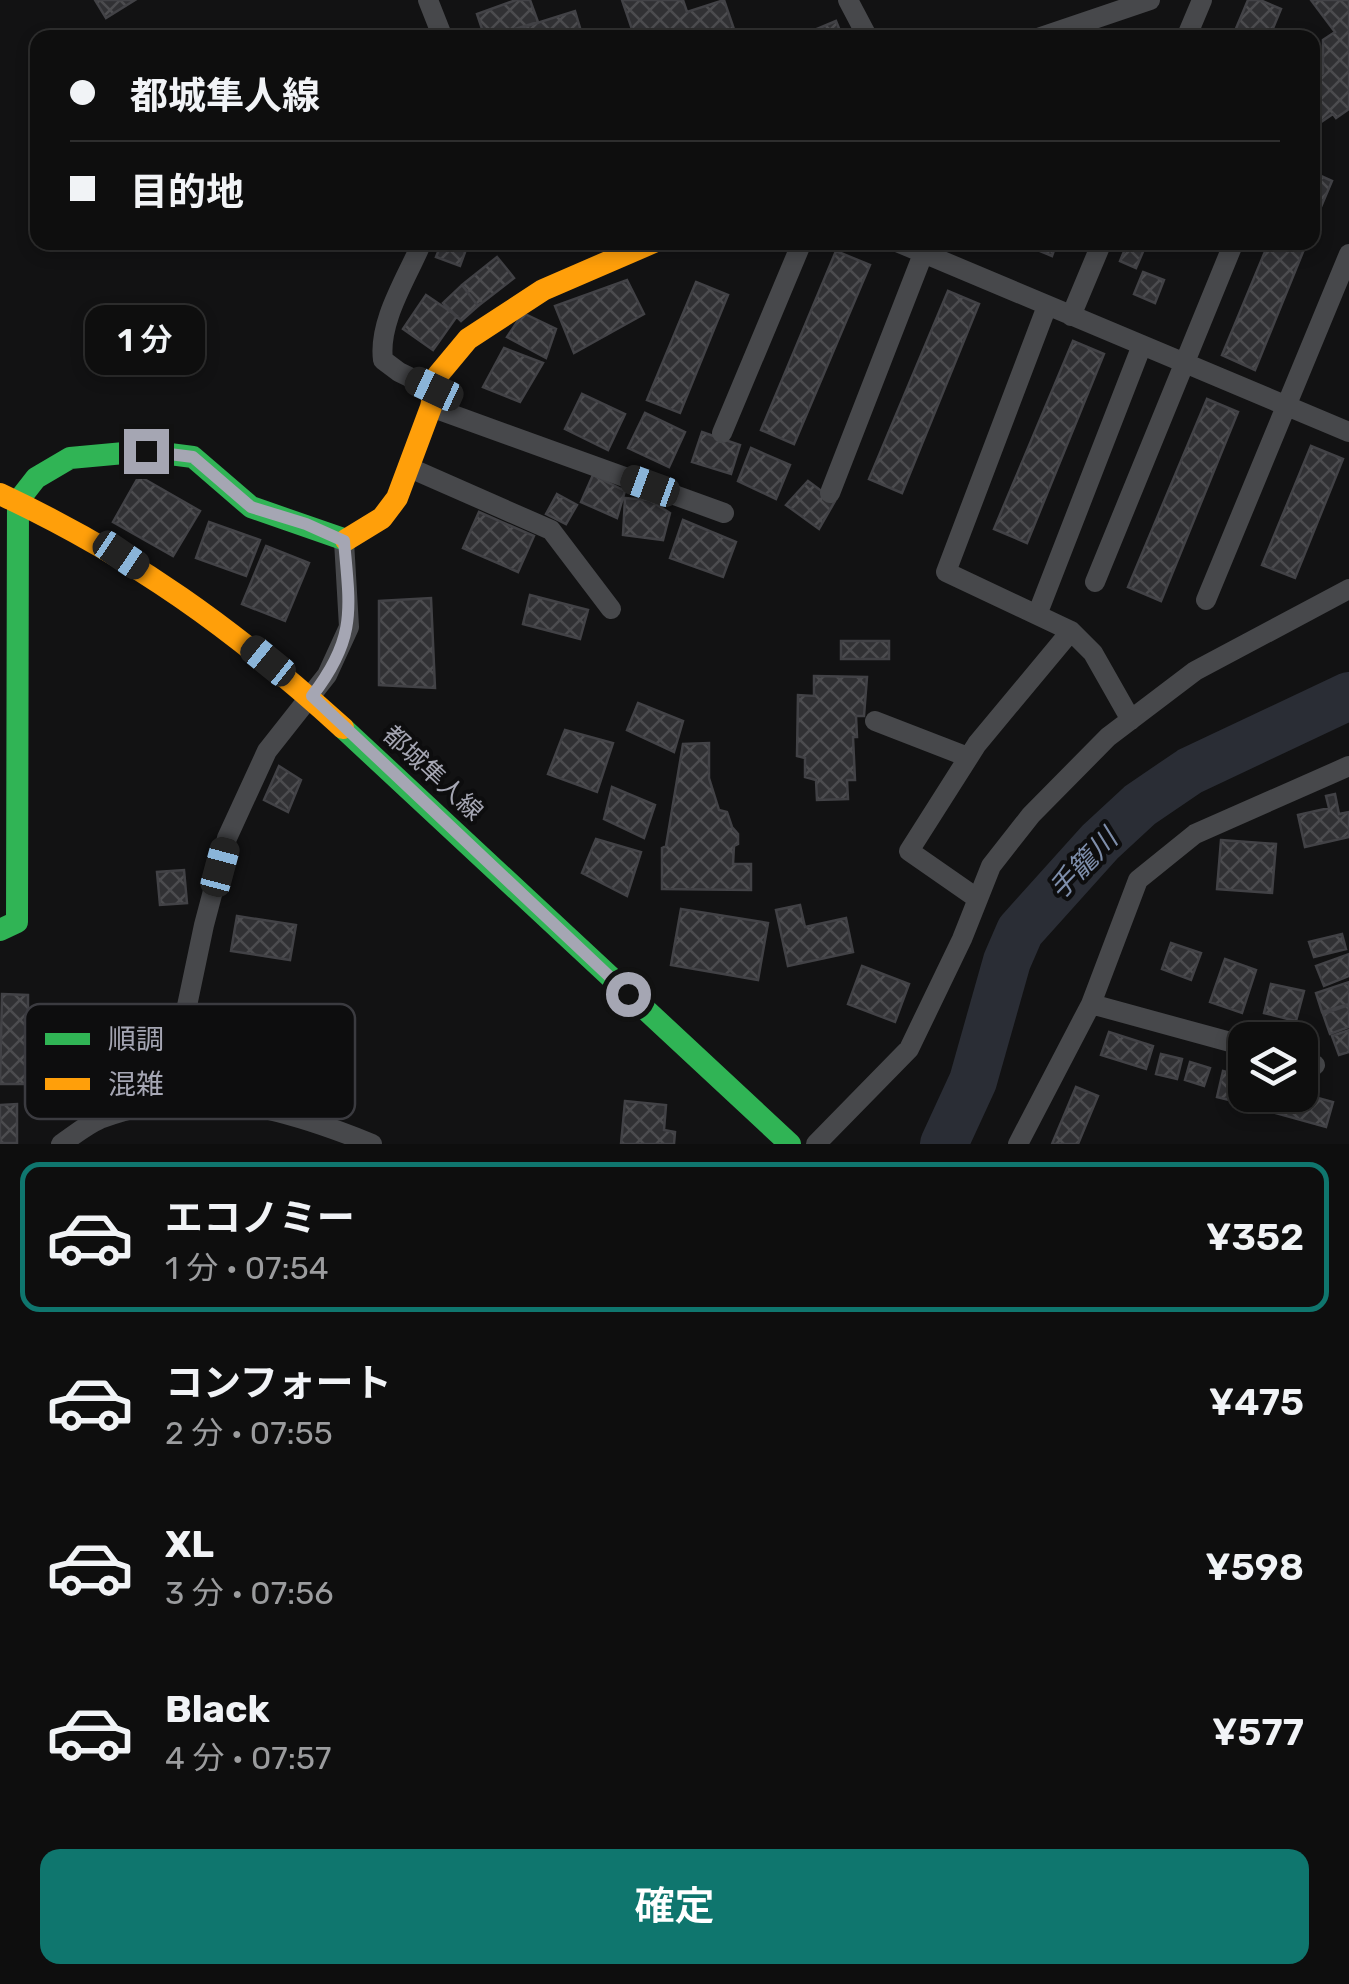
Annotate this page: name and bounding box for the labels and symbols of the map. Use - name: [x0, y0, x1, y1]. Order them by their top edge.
- callout: 1 分: [86, 306, 206, 376]
- car: [400, 363, 468, 415]
- route end: [124, 429, 169, 474]
- car: [617, 462, 683, 510]
- car: [88, 526, 154, 584]
- car: [235, 630, 301, 692]
- street label: 都城隼人線: [377, 720, 489, 826]
- water label: 手籠川: [1042, 820, 1126, 906]
- car: [198, 834, 242, 900]
- route start: [606, 972, 651, 1017]
- legend: [25, 1004, 355, 1119]
- text: 順調: [108, 1023, 164, 1056]
- text: 混雑: [108, 1068, 164, 1101]

